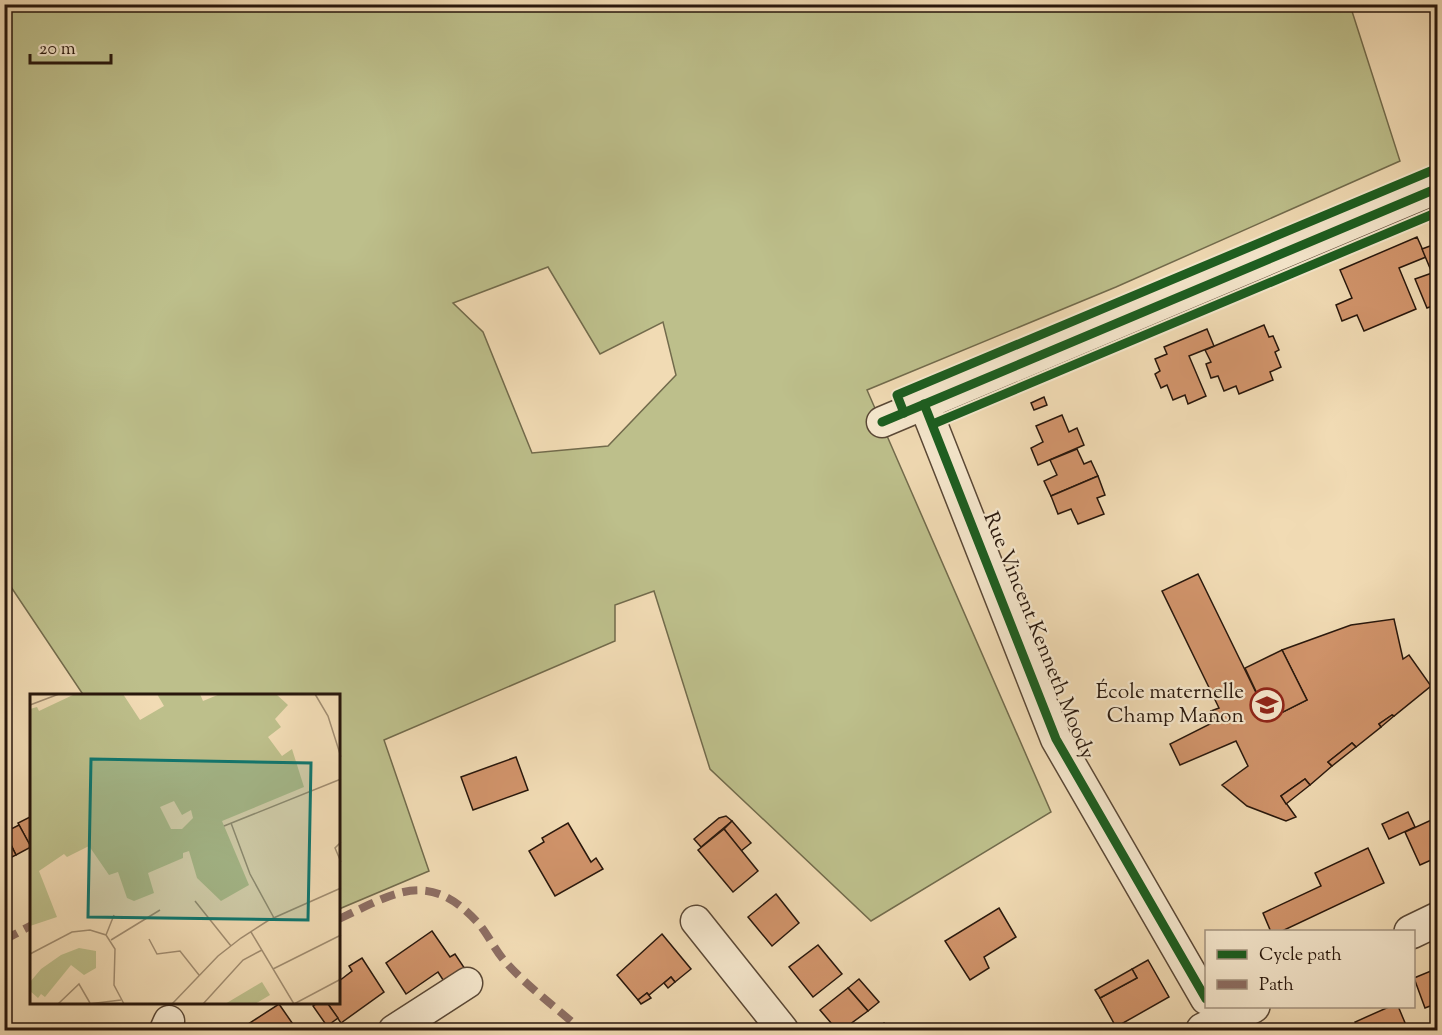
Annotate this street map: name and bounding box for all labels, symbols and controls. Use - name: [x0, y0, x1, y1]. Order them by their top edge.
- scale bar: [30, 27, 111, 65]
- text: 20 m: [39, 37, 76, 63]
- street label: Rue Vincent Kenneth Moody: [975, 508, 1102, 765]
- place label: École maternelle Champ Manon: [1096, 678, 1244, 732]
- school or university icon: École maternelle Champ Manon: [1249, 687, 1285, 723]
- inset map: [30, 694, 340, 1005]
- legend: [1205, 930, 1415, 1008]
- text: Cycle path: [1259, 943, 1342, 969]
- text: Path: [1259, 973, 1294, 999]

